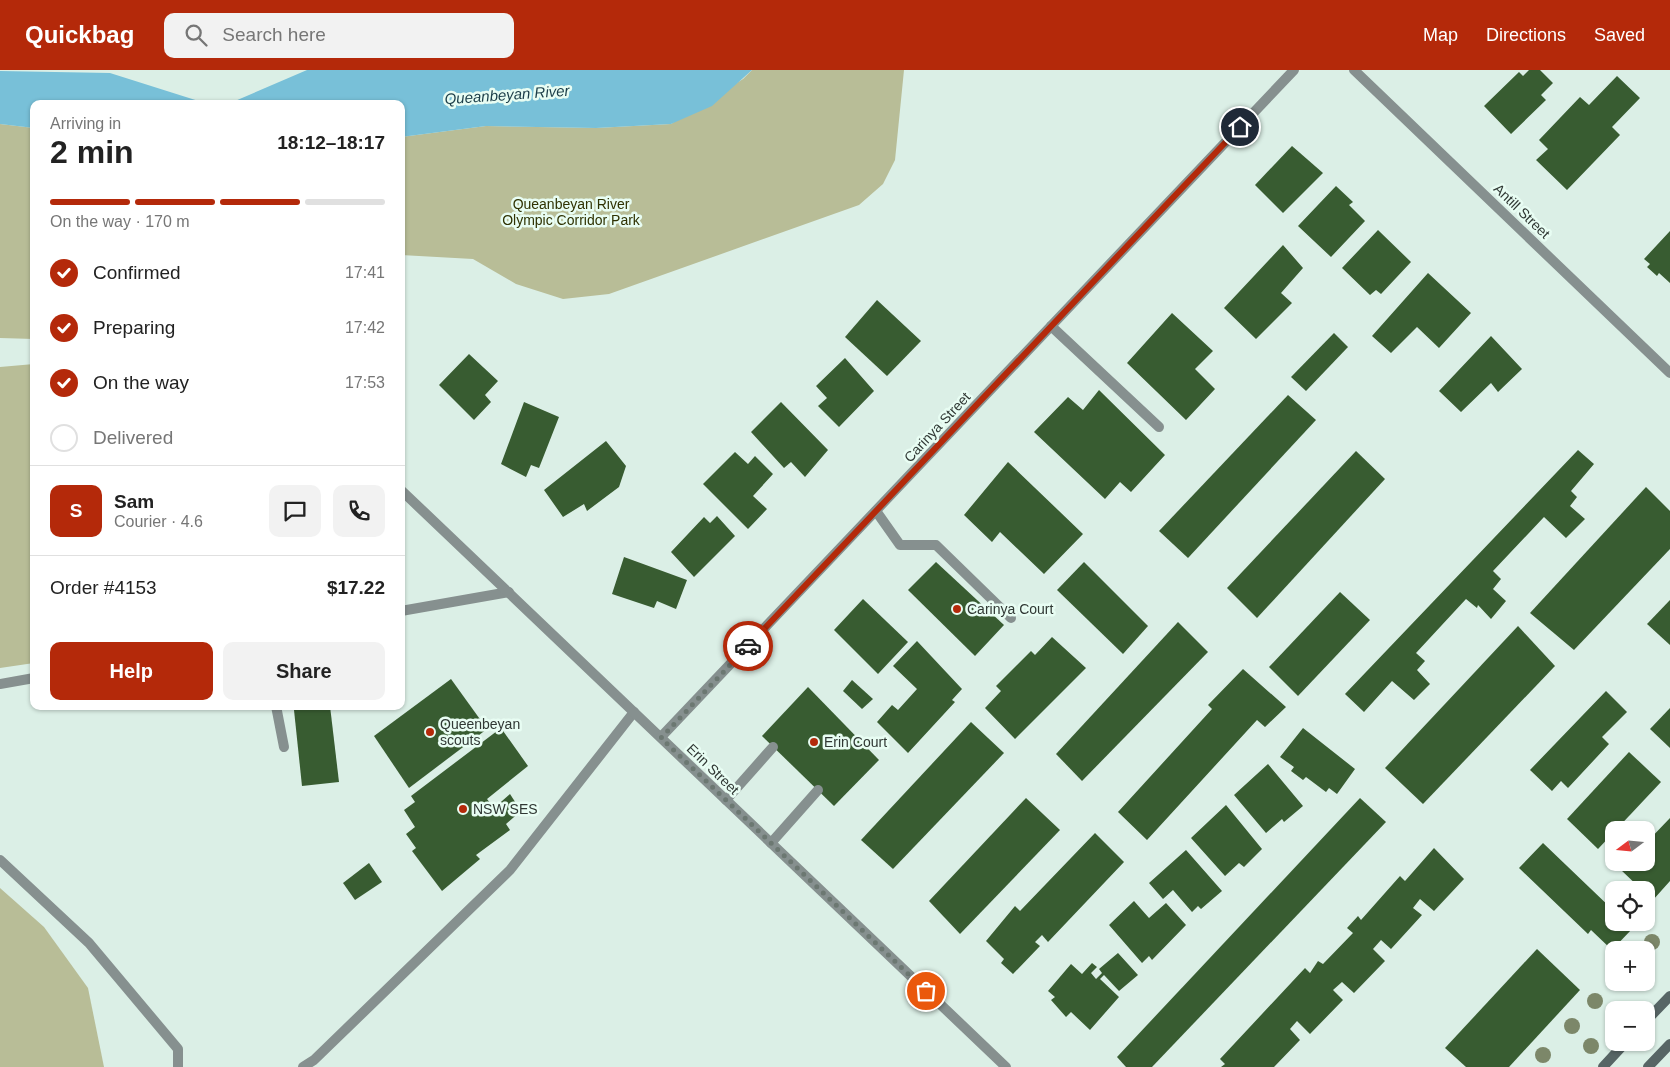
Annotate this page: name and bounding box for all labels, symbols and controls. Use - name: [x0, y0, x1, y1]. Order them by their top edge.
- search box: [164, 13, 514, 58]
- text: Quickbag: [25, 21, 134, 48]
- icon: search: [182, 21, 210, 49]
- text: Search here: [222, 24, 326, 45]
- text: Map: [1423, 25, 1458, 45]
- text: Directions: [1486, 25, 1566, 45]
- text: Saved: [1594, 25, 1645, 45]
- water label: Queanbeyan River: [444, 82, 571, 107]
- pin: [1219, 106, 1261, 148]
- icon: home: [1226, 113, 1254, 141]
- text: Arriving in: [50, 115, 121, 132]
- text: 18:12–18:17: [277, 132, 385, 153]
- text: 2 min: [50, 134, 134, 170]
- street label: Antill Street: [1491, 180, 1553, 242]
- park label: Queanbeyan River Olympic Corridor Park: [502, 196, 641, 228]
- text: On the way · 170 m: [50, 213, 190, 230]
- icon: check: [50, 259, 78, 287]
- text: Confirmed: [93, 262, 181, 283]
- text: 17:41: [345, 264, 385, 281]
- icon: check: [50, 314, 78, 342]
- text: Preparing: [93, 317, 175, 338]
- text: 17:42: [345, 319, 385, 336]
- icon: check: [50, 369, 78, 397]
- text: On the way: [93, 372, 189, 393]
- text: 17:53: [345, 374, 385, 391]
- street label: Carinya Street: [901, 389, 973, 465]
- text: Delivered: [93, 427, 173, 448]
- button: chat: [269, 485, 321, 537]
- button: phone: [333, 485, 385, 537]
- text: Sam: [114, 491, 154, 512]
- text: S: [70, 500, 82, 521]
- text: Courier · 4.6: [114, 513, 203, 530]
- text: Order #4153: [50, 577, 157, 598]
- text: $17.22: [327, 577, 385, 598]
- place label: Carinya Court: [967, 601, 1053, 617]
- marker: Carinya Court: [951, 603, 963, 615]
- courier: [723, 621, 773, 671]
- icon: car: [734, 632, 762, 660]
- button: Help: [50, 642, 213, 700]
- button: Share: [223, 642, 385, 700]
- place label: Queenbeyan scouts: [440, 716, 520, 748]
- marker: Queenbeyan scouts: [424, 726, 436, 738]
- place label: Erin Court: [824, 734, 887, 750]
- marker: Erin Court: [808, 736, 820, 748]
- street label: Erin Street: [684, 740, 742, 798]
- place label: NSW SES: [473, 801, 538, 817]
- marker: NSW SES: [457, 803, 469, 815]
- north arrow: [1605, 821, 1655, 871]
- map controls: [1605, 821, 1655, 1051]
- button: locate: [1605, 881, 1655, 931]
- button: +: [1605, 941, 1655, 991]
- pin: [905, 970, 947, 1012]
- icon: bag: [912, 977, 940, 1005]
- button: −: [1605, 1001, 1655, 1051]

